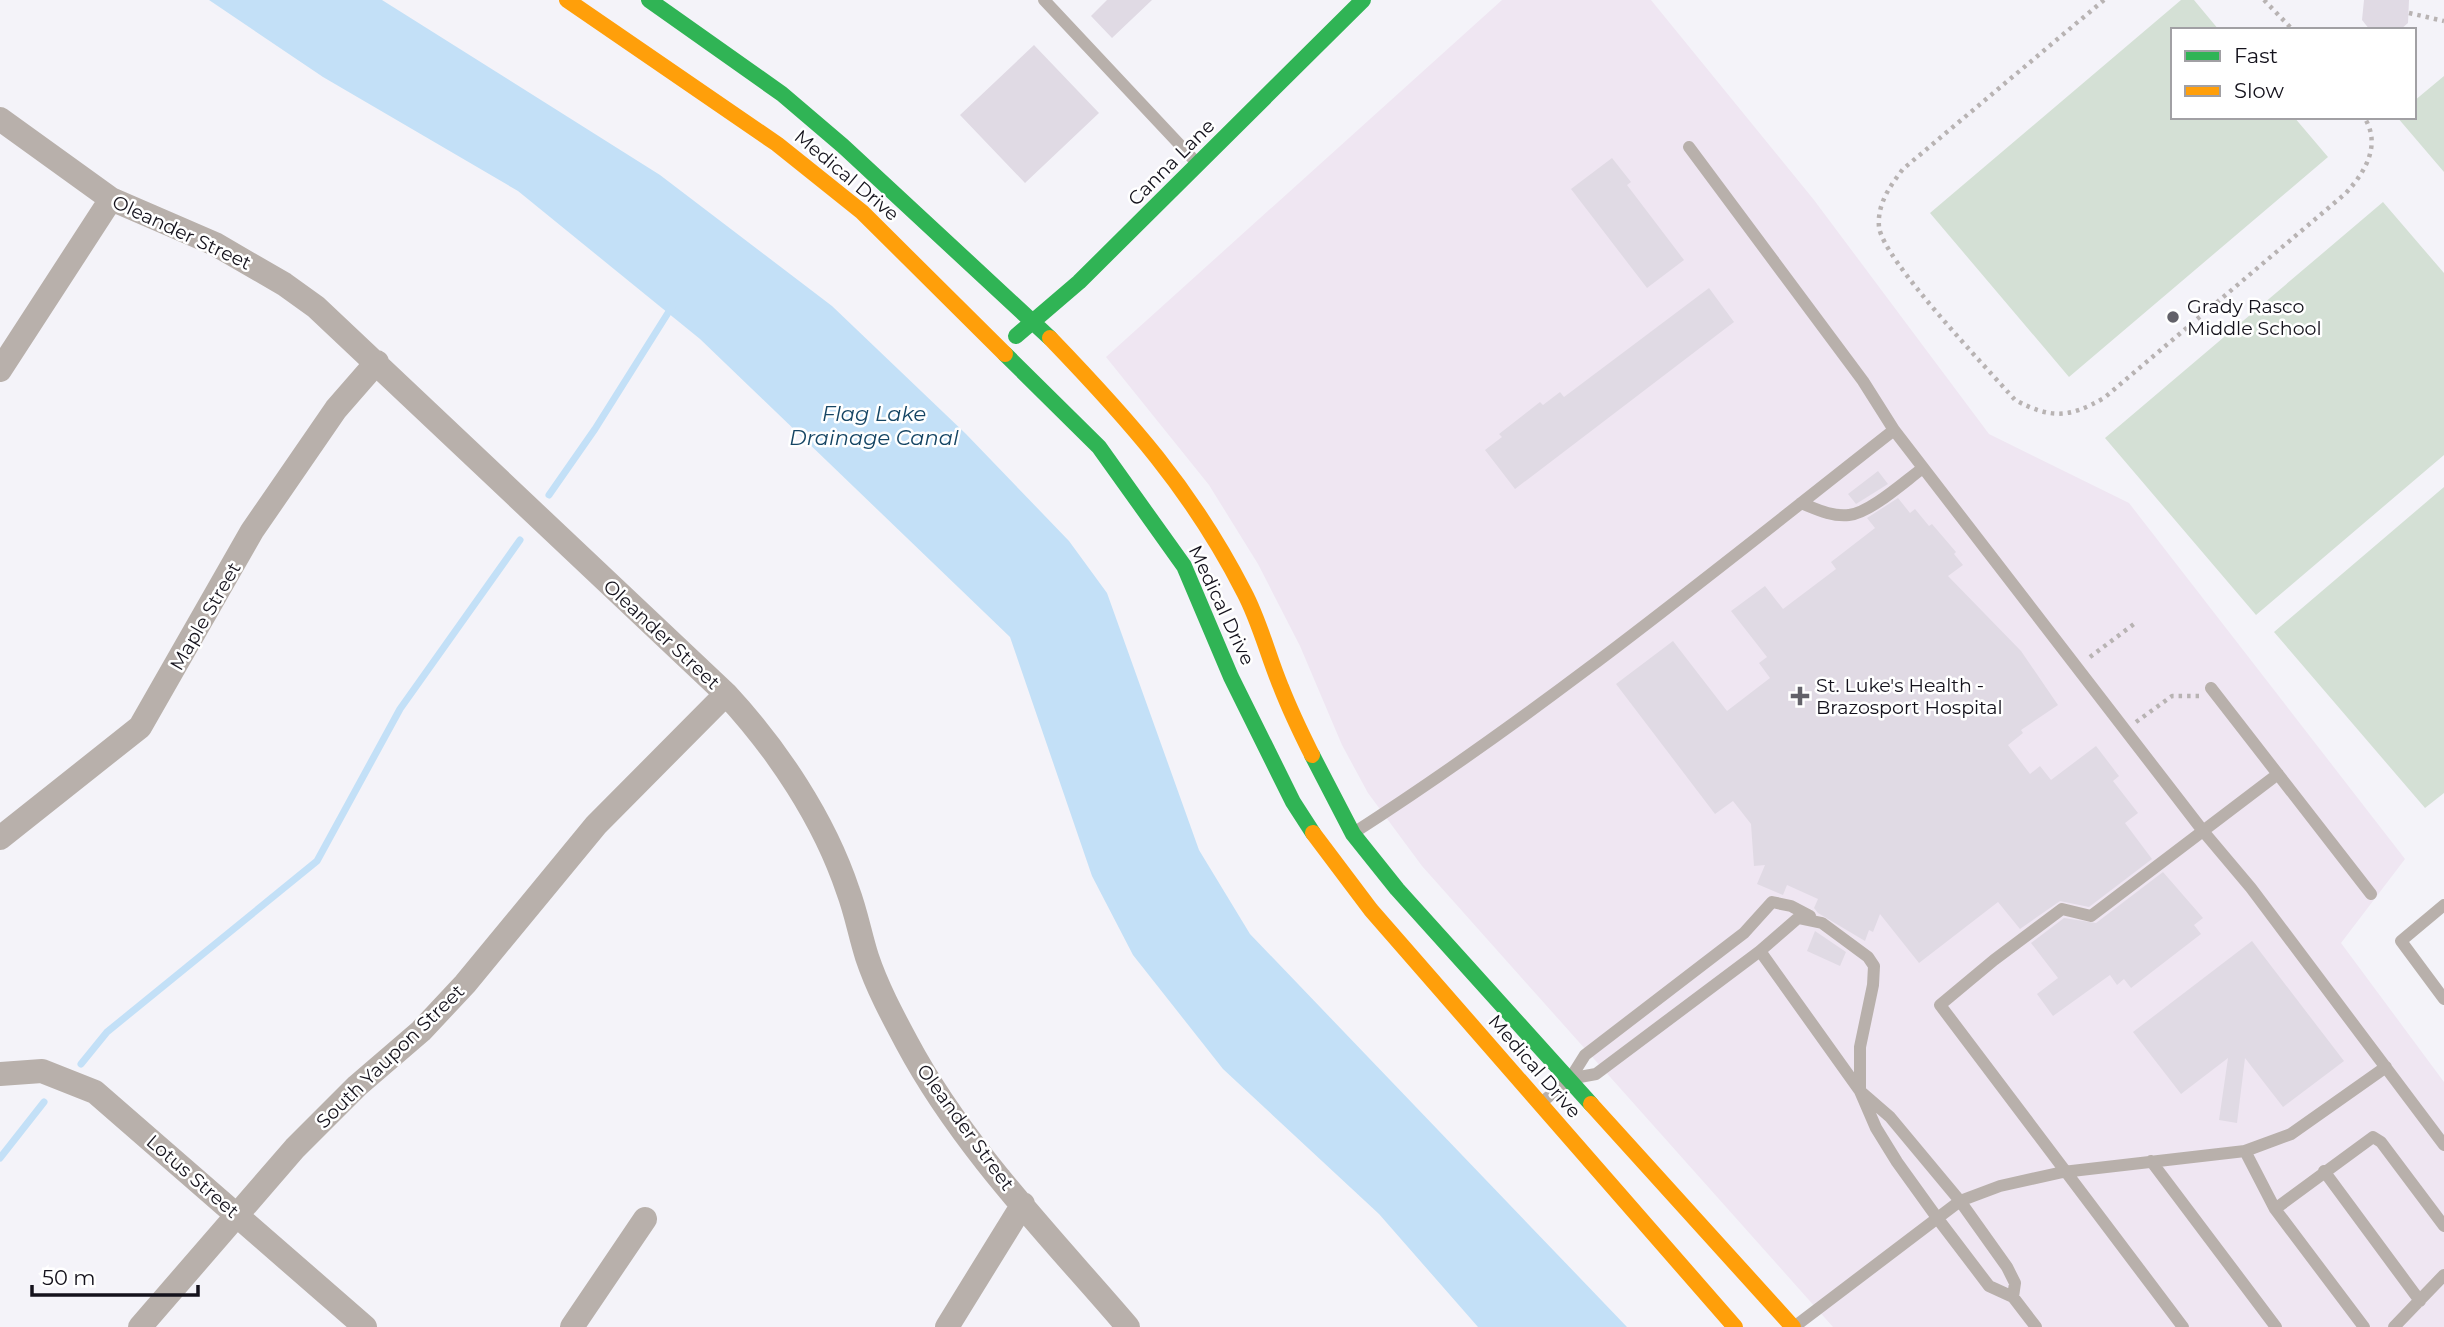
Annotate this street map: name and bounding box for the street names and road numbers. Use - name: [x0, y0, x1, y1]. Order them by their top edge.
- street label: Canna Lane: [1123, 114, 1219, 210]
- street label: Medical Drive: [790, 125, 904, 226]
- street label: Oleander Street: [109, 190, 255, 275]
- street label: Medical Drive: [1184, 542, 1259, 669]
- street label: Maple Street: [165, 558, 246, 675]
- street label: Oleander Street: [599, 575, 725, 694]
- street label: South Yaupon Street: [312, 980, 469, 1133]
- street label: Medical Drive: [1483, 1010, 1586, 1123]
- street label: Oleander Street: [912, 1060, 1019, 1195]
- street label: Lotus Street: [142, 1130, 244, 1223]

